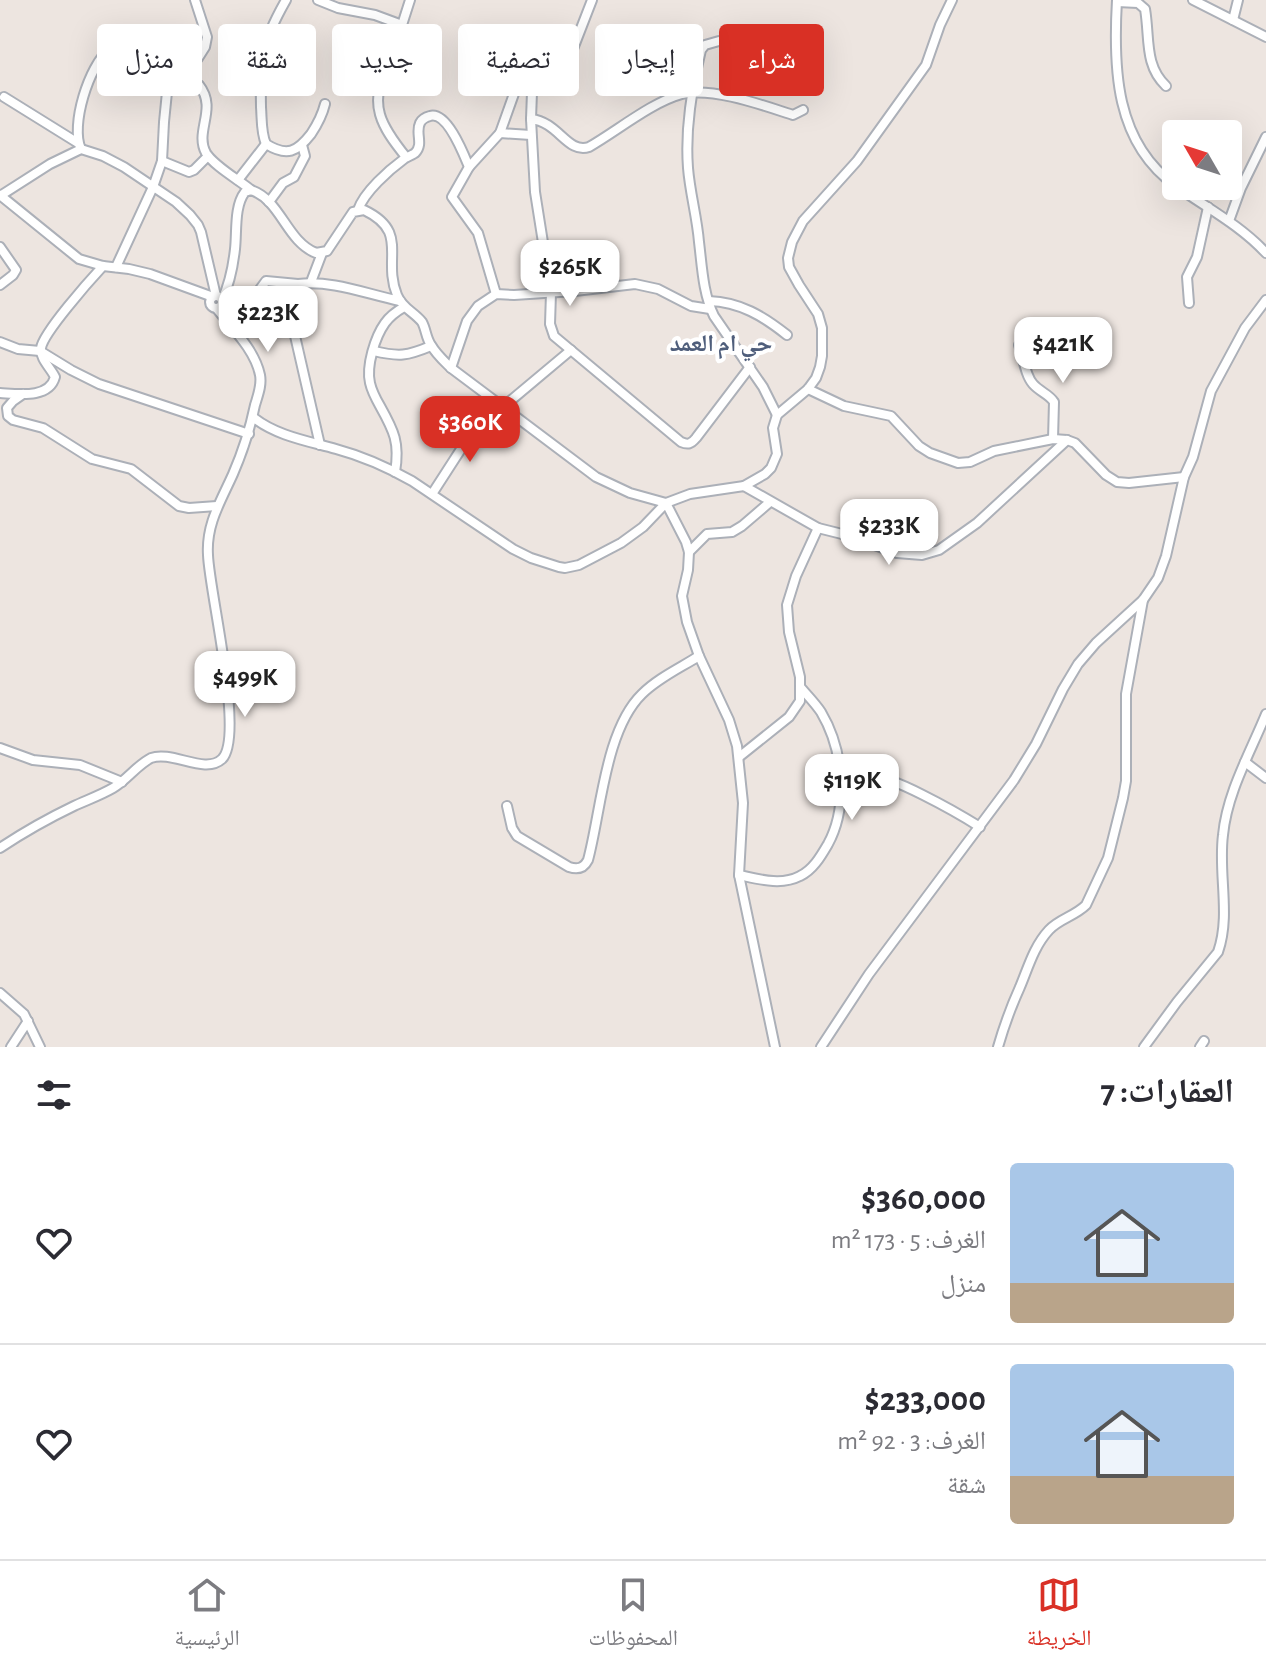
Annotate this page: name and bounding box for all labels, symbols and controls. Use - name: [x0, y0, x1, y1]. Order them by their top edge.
- chip: منزل: [97, 24, 202, 96]
- chip: شقة: [218, 24, 316, 96]
- chip: جديد: [332, 24, 442, 96]
- chip: تصفية: [458, 24, 579, 96]
- chip: إيجار: [595, 24, 703, 96]
- chip: شراء: [719, 24, 824, 96]
- north arrow: [1162, 120, 1242, 200]
- map controls: [1162, 120, 1242, 200]
- pin: $265K: [514, 240, 626, 308]
- text: $265K: [539, 253, 601, 279]
- pin: $223K: [212, 286, 324, 354]
- text: $223K: [237, 299, 299, 325]
- pin: $421K: [1007, 317, 1119, 385]
- text: $421K: [1032, 330, 1094, 356]
- district label: حي ام العمد: [670, 332, 772, 362]
- pin: $360K: [414, 396, 526, 464]
- text: $360K: [438, 409, 502, 435]
- pin: $233K: [833, 499, 945, 567]
- text: $233K: [858, 512, 920, 538]
- pin: $499K: [189, 651, 301, 719]
- text: $499K: [212, 664, 278, 690]
- pin: $119K: [796, 754, 908, 822]
- text: $119K: [823, 767, 881, 793]
- icon: filters: [32, 1073, 76, 1117]
- text: العقارات: 7: [1100, 1075, 1234, 1109]
- text: $360,000: [861, 1182, 986, 1216]
- icon: home: [1074, 1195, 1170, 1291]
- icon: heart: [32, 1221, 76, 1265]
- text: الغرف: 5 · 173 m²: [831, 1227, 986, 1253]
- text: منزل: [941, 1271, 986, 1297]
- text: $233,000: [864, 1383, 986, 1417]
- icon: home: [1074, 1396, 1170, 1492]
- icon: heart: [32, 1422, 76, 1466]
- text: الغرف: 3 · 92 m²: [837, 1428, 986, 1454]
- text: شقة: [947, 1472, 986, 1498]
- tab: الرئيسية: [174, 1573, 240, 1659]
- tab: المحفوظات: [588, 1573, 678, 1659]
- tab: الخريطة: [1027, 1573, 1092, 1659]

